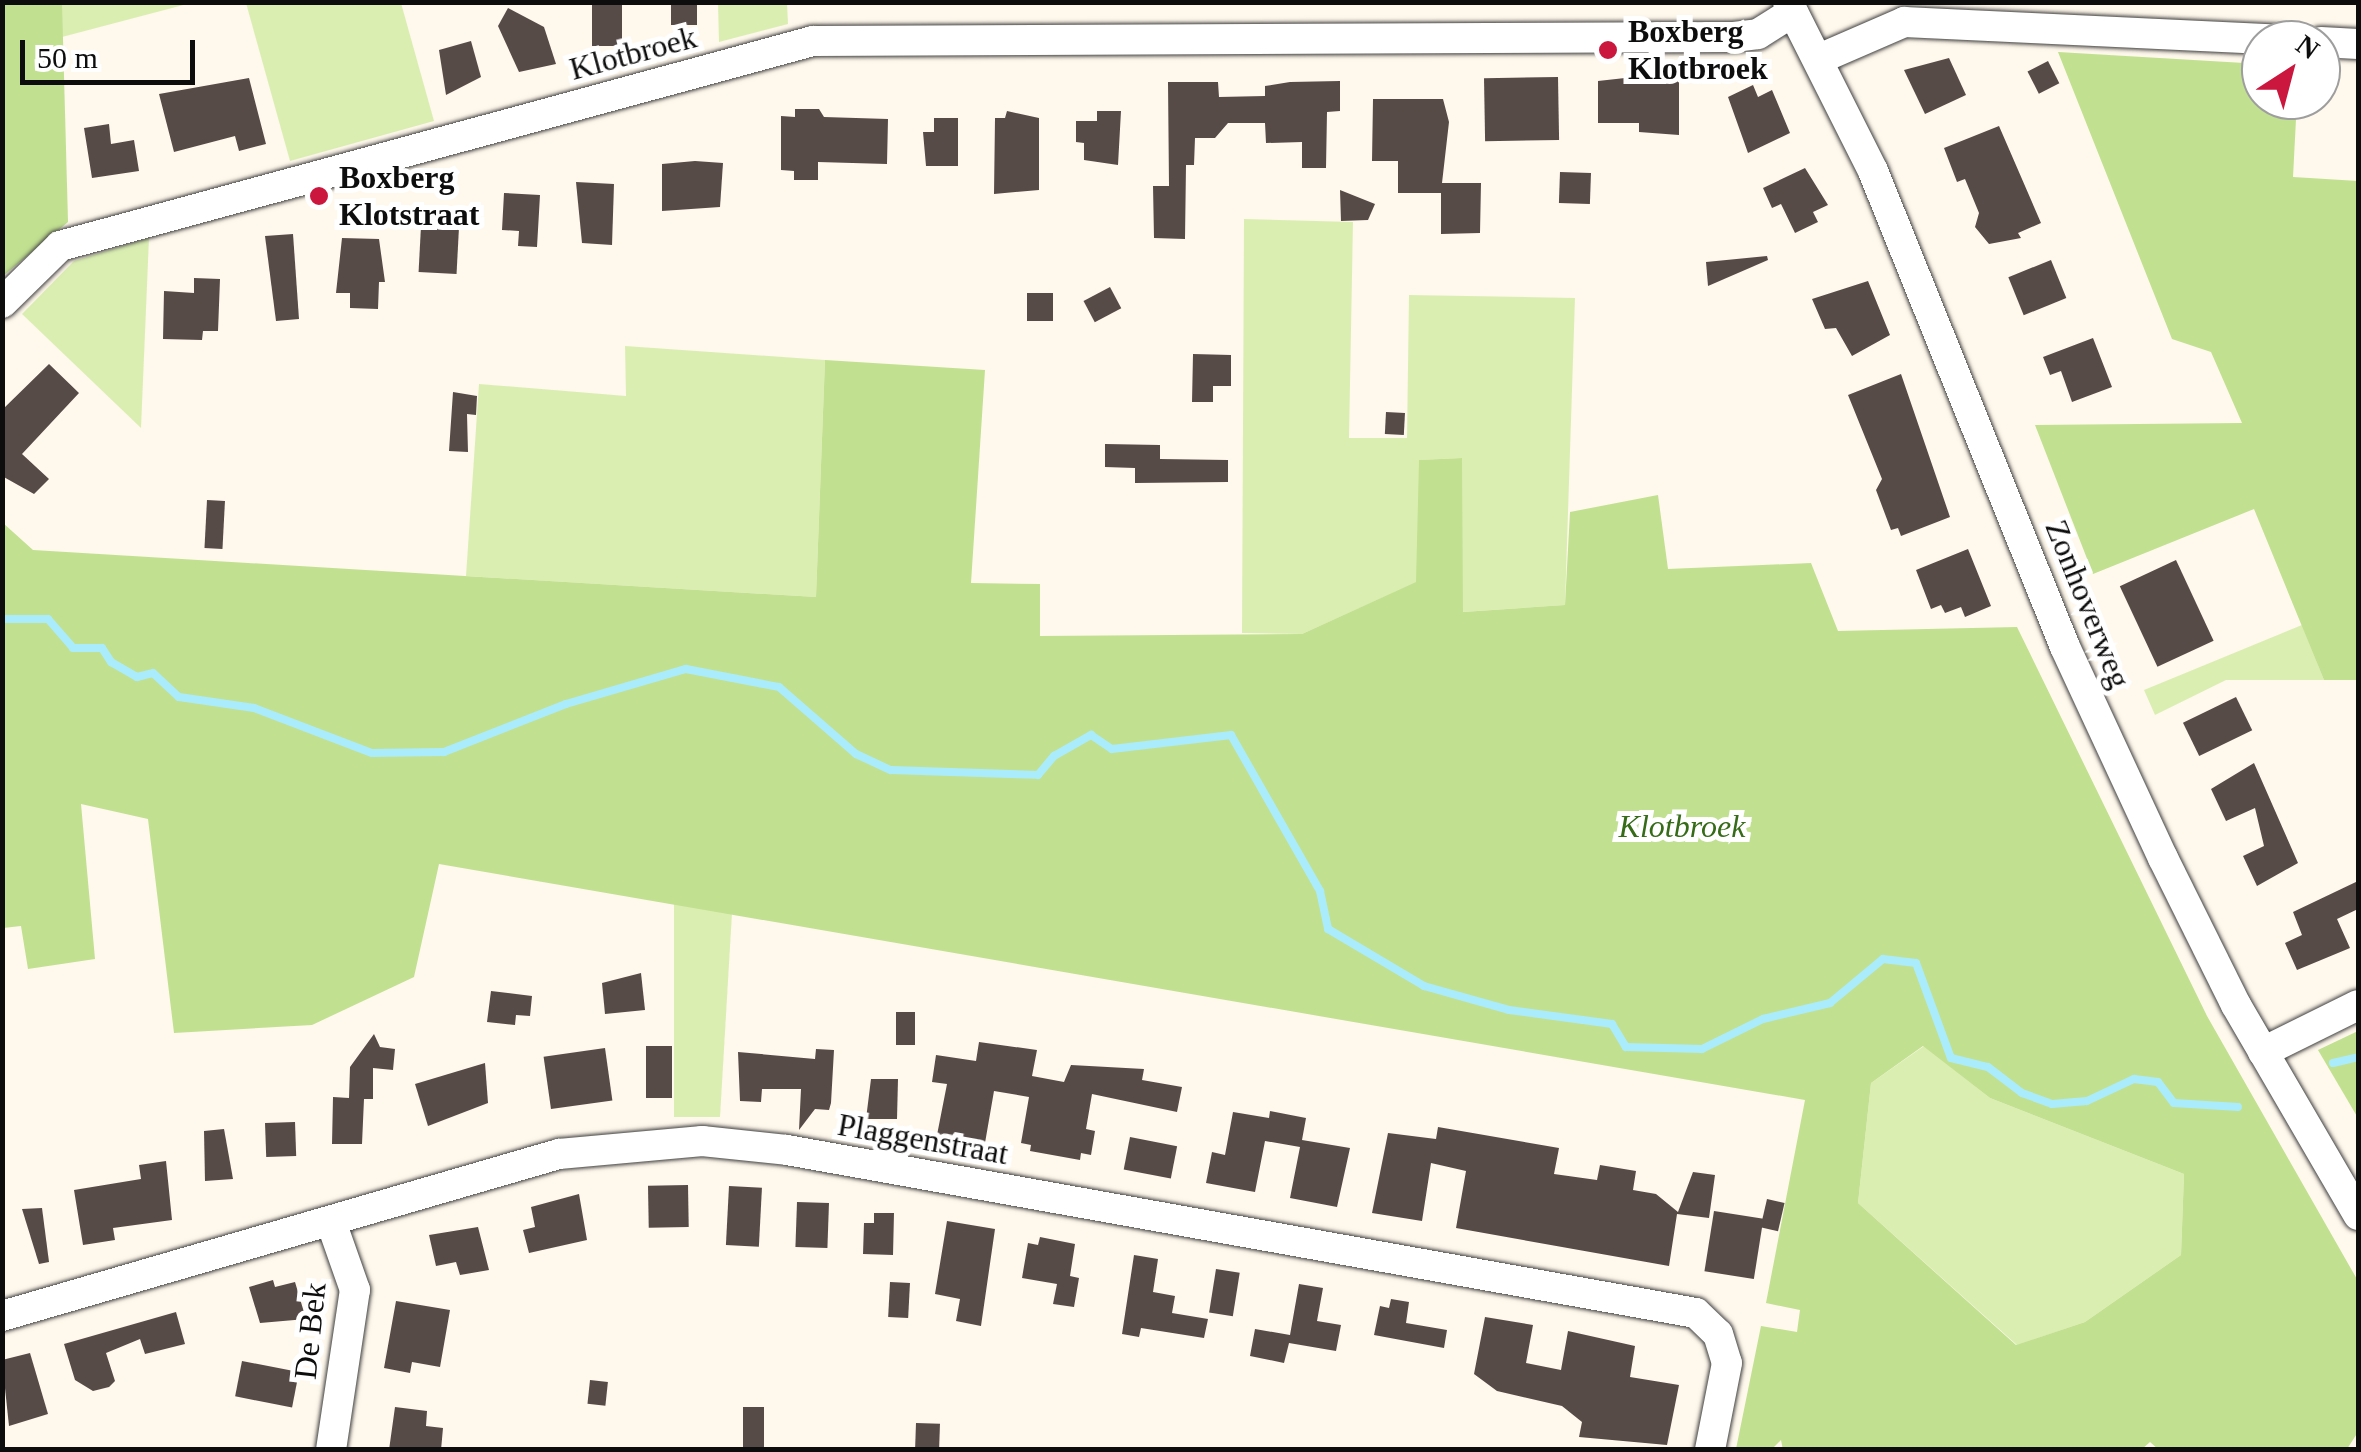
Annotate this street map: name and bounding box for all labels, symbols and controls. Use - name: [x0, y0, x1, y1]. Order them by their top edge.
- place label: Boxberg Klotbroek: [1628, 13, 1768, 88]
- street label: Klotbroek: [565, 18, 701, 88]
- scale bar: [25, 20, 200, 82]
- north arrow: [2241, 20, 2341, 120]
- text: N: [2290, 28, 2325, 65]
- marker: Boxberg Klotbroek: [1597, 39, 1619, 61]
- text: 50 m: [37, 41, 98, 74]
- place label: Boxberg Klotstraat: [339, 159, 479, 234]
- marker: Boxberg Klotstraat: [308, 185, 330, 207]
- street label: Zonhoverweg: [2037, 514, 2139, 694]
- park label: Klotbroek: [1619, 807, 1745, 845]
- street label: Plaggenstraat: [835, 1105, 1011, 1173]
- street label: De Bek: [286, 1281, 334, 1381]

